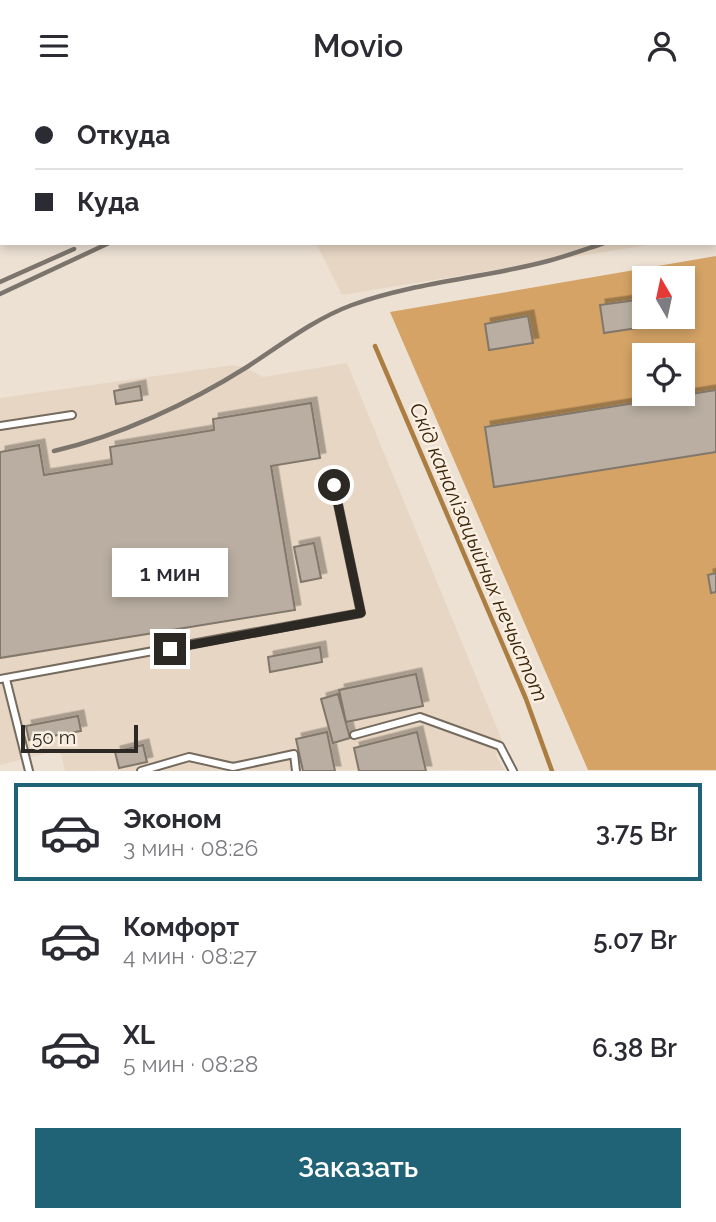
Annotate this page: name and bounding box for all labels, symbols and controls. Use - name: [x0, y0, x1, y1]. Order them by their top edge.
- icon: menu: [35, 27, 73, 65]
- text: Movio: [313, 27, 403, 64]
- icon: person: [643, 27, 681, 65]
- text: Откуда: [77, 120, 170, 150]
- text: Куда: [77, 187, 140, 217]
- north arrow: [632, 266, 695, 329]
- map controls: [632, 266, 695, 406]
- button: locate: [632, 343, 695, 406]
- water label: Скід каналізацыйных нечыстот: [404, 399, 554, 705]
- route start: [318, 469, 350, 501]
- callout: 1 мин: [112, 547, 228, 596]
- text: 1 мин: [140, 559, 200, 586]
- route end: [154, 633, 186, 665]
- scale bar: [21, 722, 138, 753]
- text: 50 m: [32, 726, 76, 748]
- icon: car: [39, 801, 102, 864]
- text: Эконом: [123, 804, 222, 834]
- text: 3.75 Br: [596, 817, 677, 847]
- text: 3 мин · 08:26: [123, 834, 258, 861]
- icon: car: [39, 909, 102, 972]
- text: Комфорт: [123, 912, 239, 942]
- text: 5.07 Br: [593, 925, 677, 955]
- text: 4 мин · 08:27: [123, 942, 257, 969]
- icon: car: [39, 1017, 102, 1080]
- text: XL: [123, 1020, 155, 1050]
- text: 6.38 Br: [592, 1033, 677, 1063]
- text: 5 мин · 08:28: [123, 1050, 258, 1077]
- button: Заказать: [35, 1128, 681, 1208]

